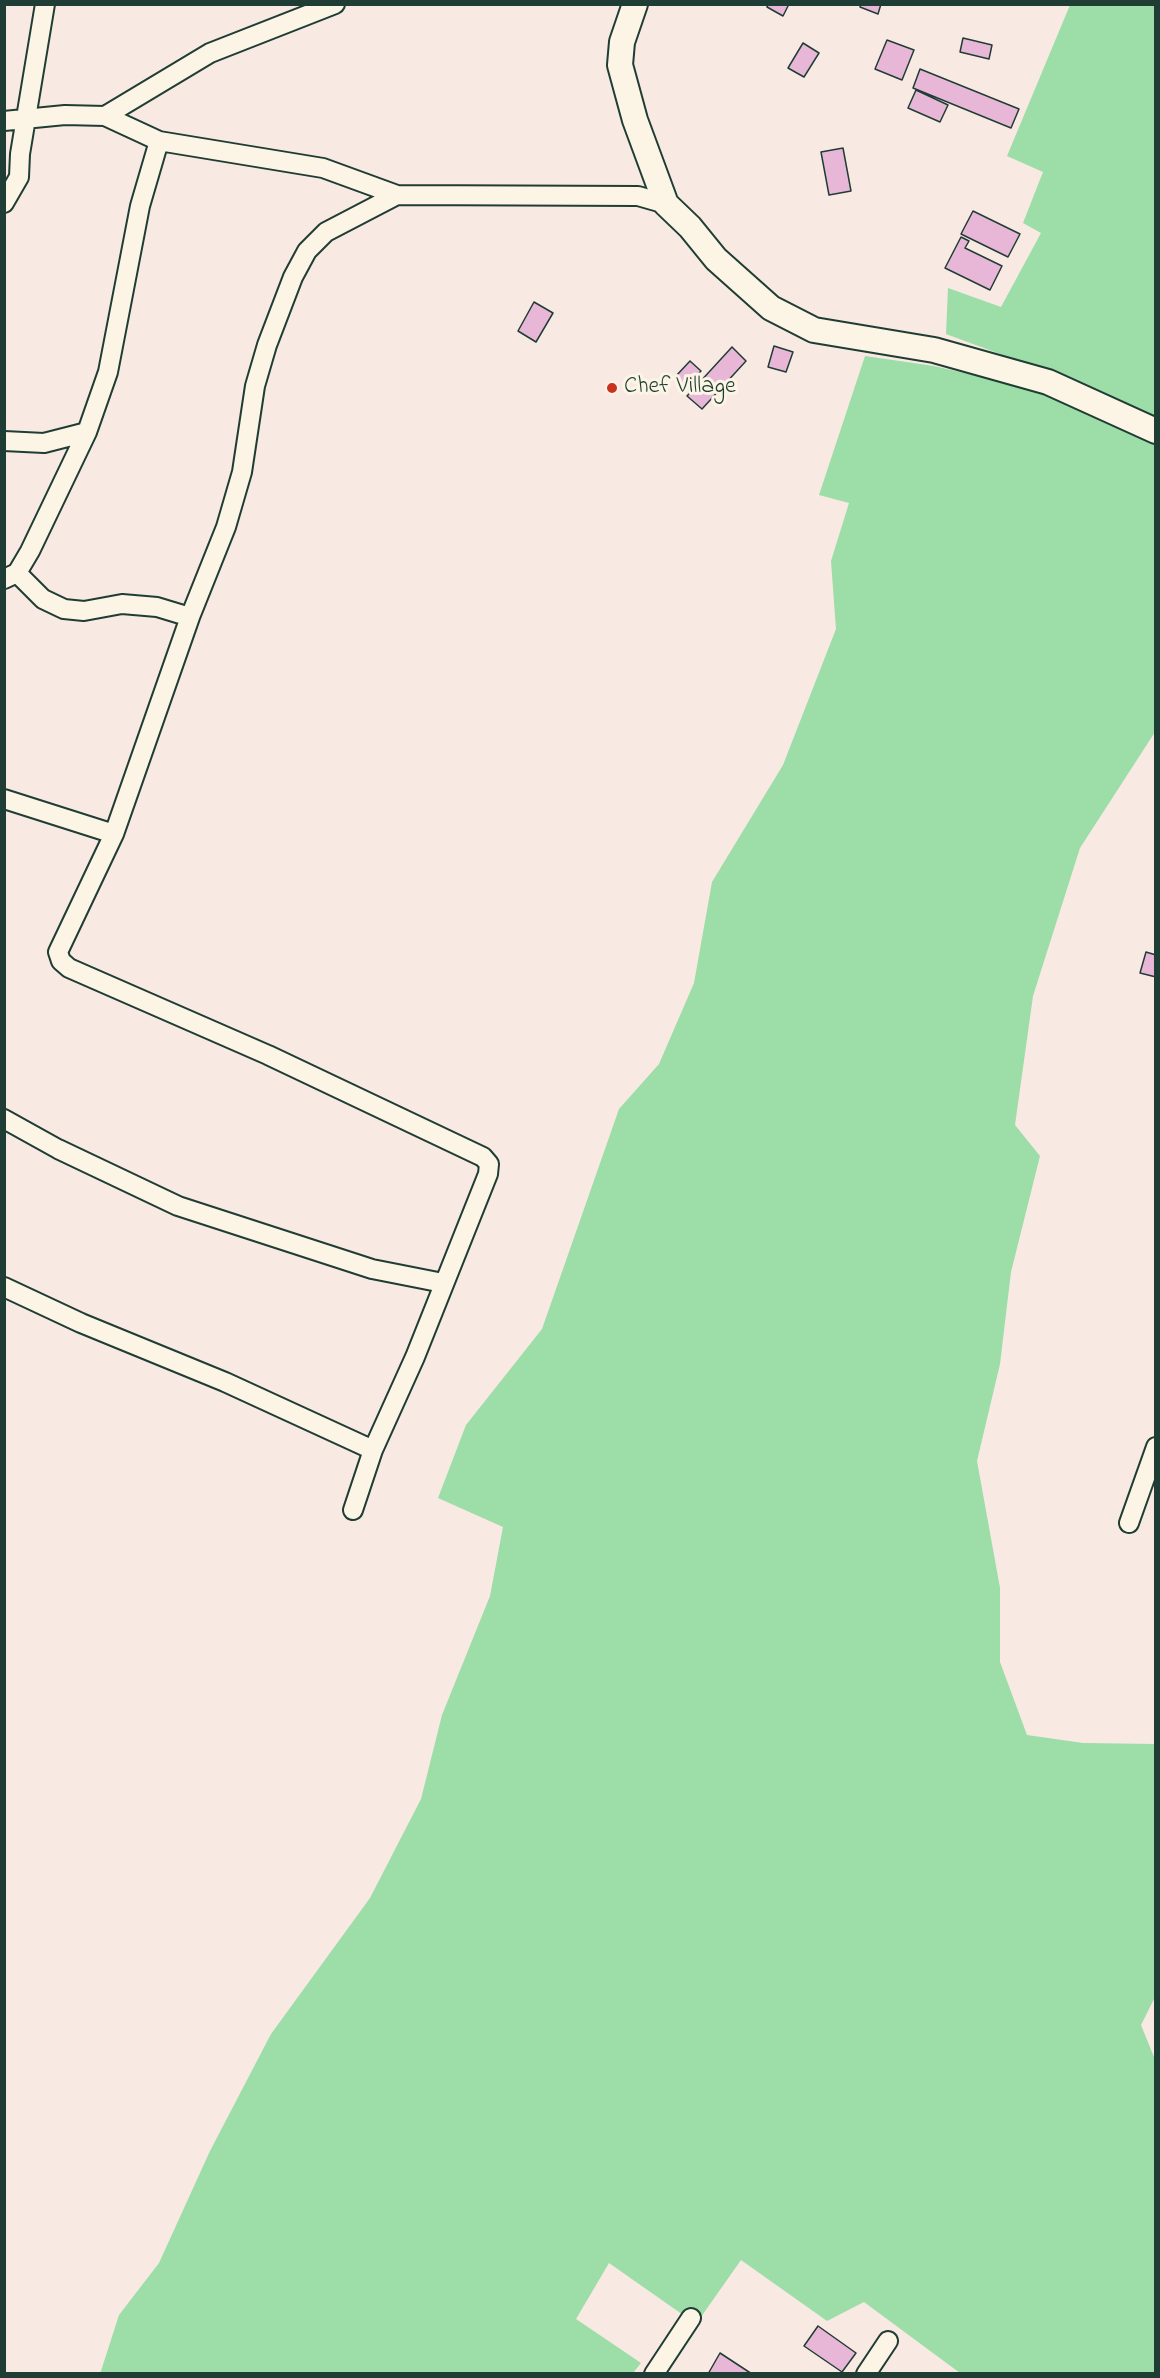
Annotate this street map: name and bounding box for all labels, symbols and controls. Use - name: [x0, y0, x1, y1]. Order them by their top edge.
- place label: Chef Village: [624, 374, 736, 402]
- marker: Chef Village: [605, 381, 619, 395]

